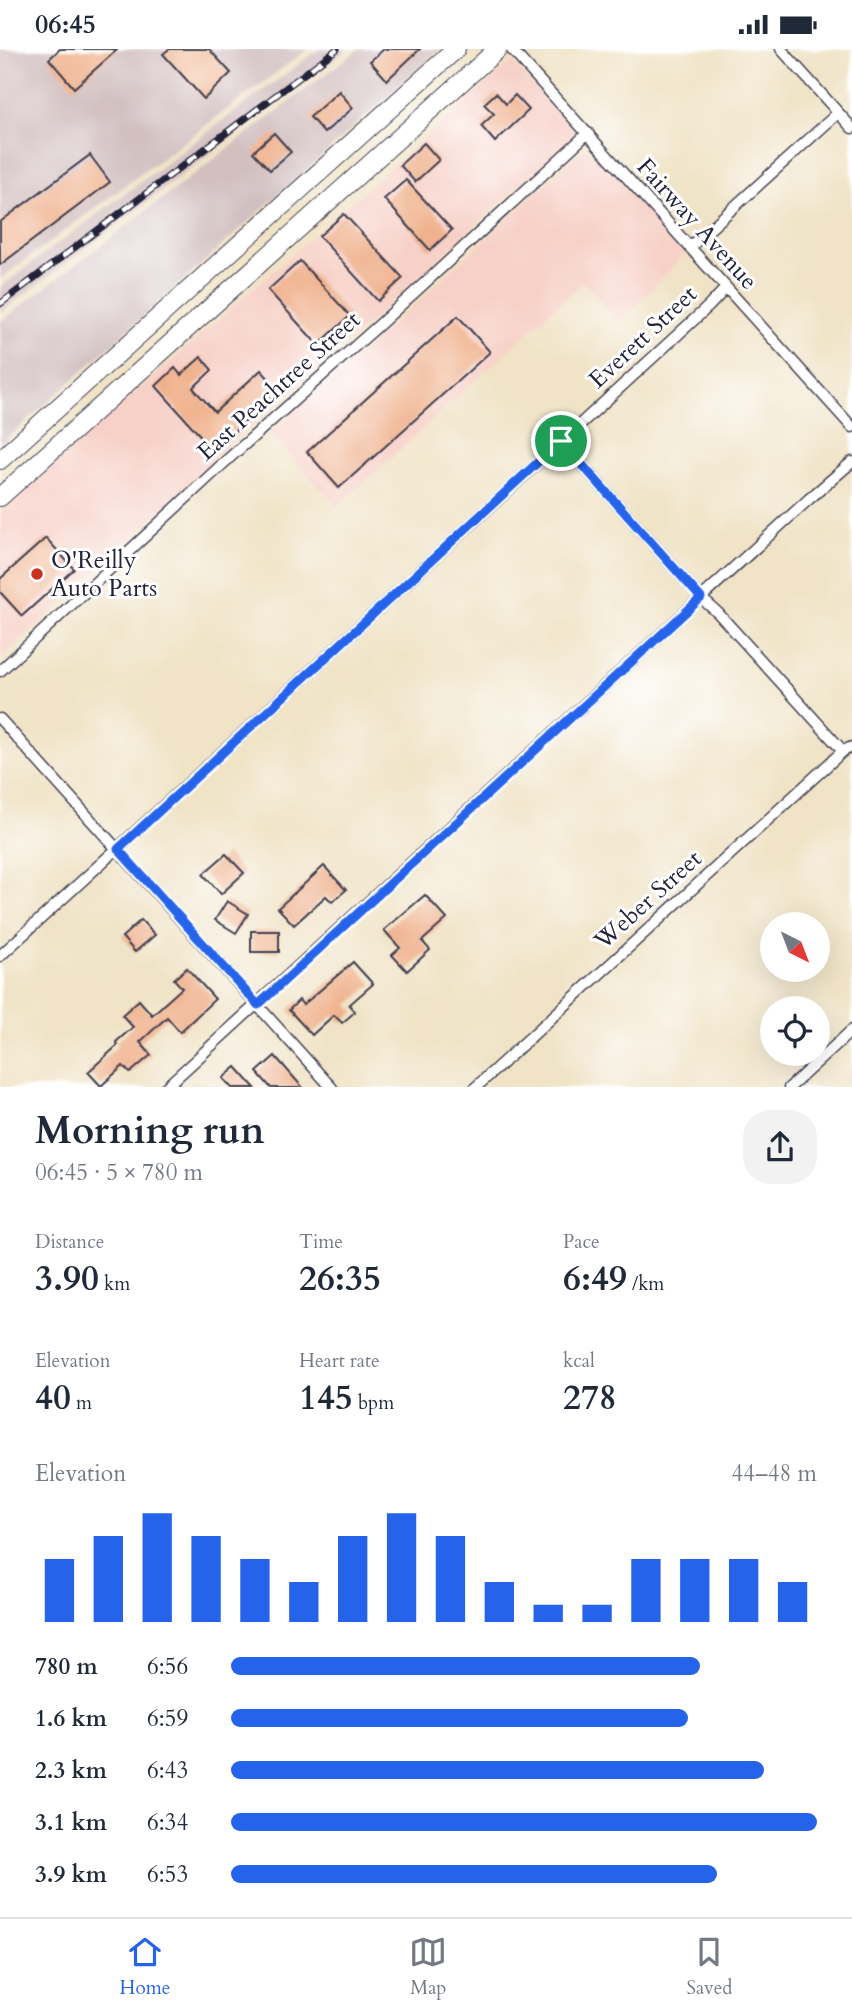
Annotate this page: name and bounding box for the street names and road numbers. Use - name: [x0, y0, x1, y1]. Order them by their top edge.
- street label: Fairway Avenue: [629, 151, 765, 297]
- street label: Everett Street: [582, 278, 705, 396]
- street label: East Peachtree Street: [190, 303, 368, 468]
- street label: Weber Street: [586, 843, 709, 958]

